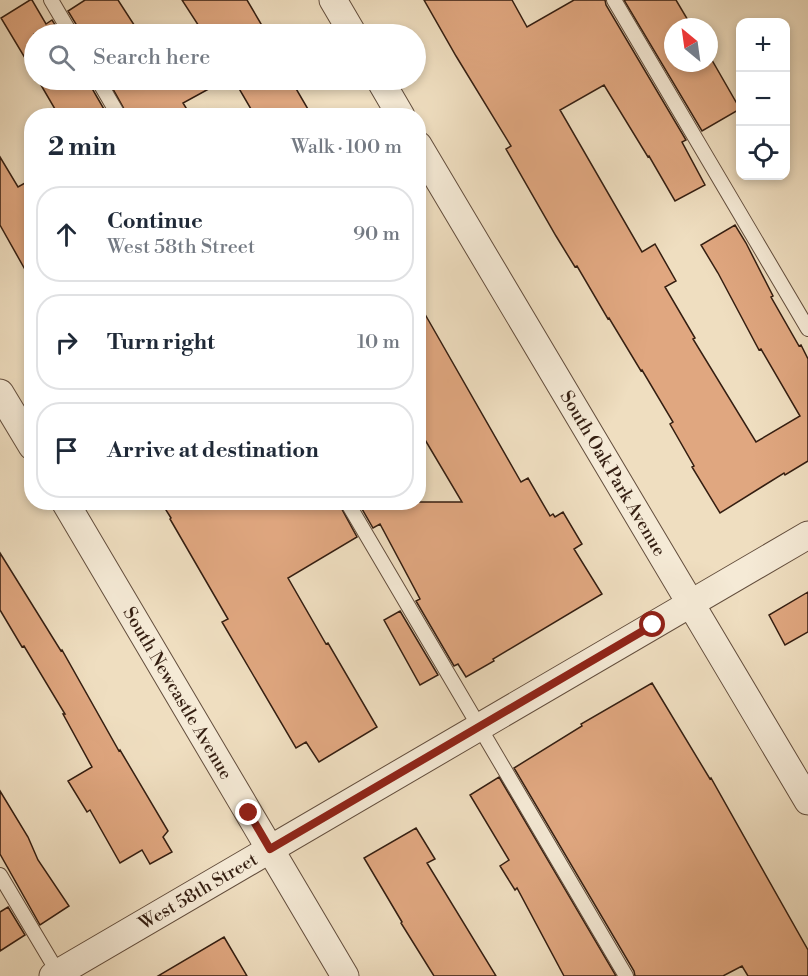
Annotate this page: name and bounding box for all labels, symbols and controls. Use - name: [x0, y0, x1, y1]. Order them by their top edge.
- north arrow: [664, 18, 718, 72]
- map controls: [736, 18, 790, 180]
- button: +: [736, 18, 790, 72]
- search box: [24, 24, 426, 90]
- icon: search: [45, 41, 78, 74]
- text: Search here: [93, 44, 210, 71]
- button: −: [736, 72, 790, 126]
- button: locate: [736, 126, 790, 180]
- text: 2 min: [48, 131, 116, 163]
- text: Walk · 100 m: [291, 135, 402, 160]
- text: Continue: [107, 208, 203, 235]
- icon: ahead: [50, 218, 83, 251]
- text: 90 m: [353, 222, 400, 247]
- text: West 58th Street: [107, 235, 255, 260]
- icon: right: [50, 326, 83, 359]
- text: Turn right: [107, 329, 215, 356]
- text: 10 m: [357, 330, 400, 355]
- street label: South Oak Park Avenue: [555, 386, 671, 560]
- icon: arrive: [50, 434, 83, 467]
- text: Arrive at destination: [107, 437, 319, 464]
- street label: South Newcastle Avenue: [118, 603, 238, 784]
- route start: [639, 611, 665, 637]
- route end: [235, 799, 261, 825]
- street label: West 58th Street: [134, 847, 262, 935]

